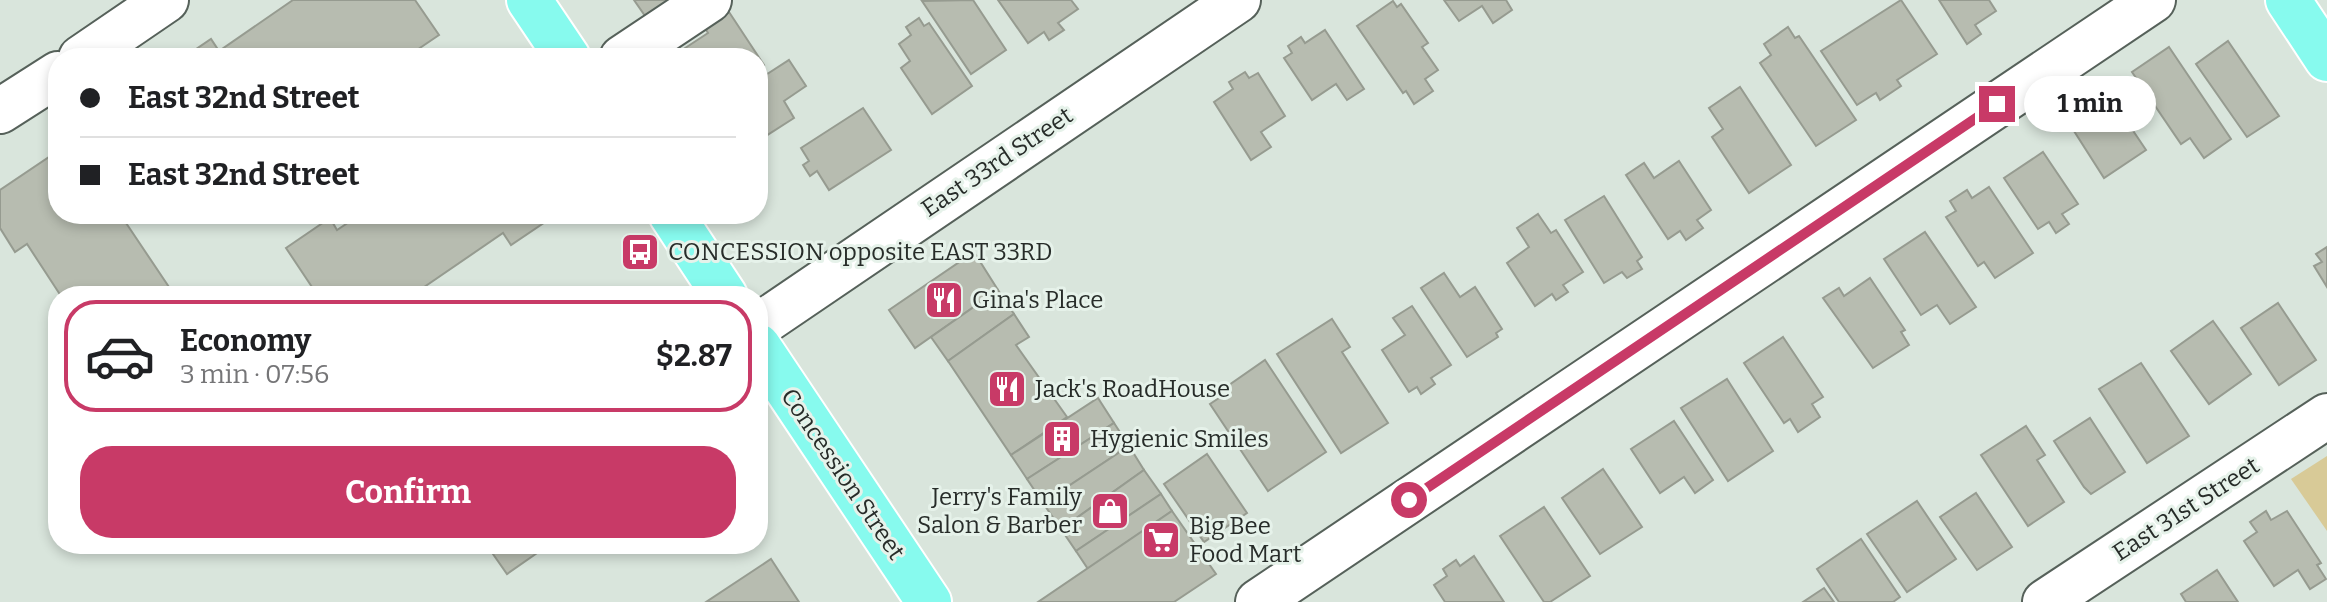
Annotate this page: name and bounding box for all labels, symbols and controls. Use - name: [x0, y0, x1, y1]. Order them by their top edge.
- callout: 1 min: [2025, 76, 2157, 132]
- text: East 32nd Street: [128, 80, 360, 116]
- route end: [1979, 86, 2015, 122]
- text: 1 min: [2057, 88, 2123, 119]
- street label: East 33rd Street: [916, 101, 1078, 223]
- text: East 32nd Street: [128, 157, 360, 193]
- bus stop icon: CONCESSION opposite EAST 33RD: [619, 231, 661, 273]
- place label: CONCESSION opposite EAST 33RD: [668, 238, 1053, 266]
- restaurant icon: Gina's Place: [923, 279, 965, 321]
- place label: Gina's Place: [972, 286, 1103, 314]
- icon: car: [84, 320, 156, 392]
- text: Economy: [180, 323, 311, 359]
- text: $2.87: [656, 338, 732, 374]
- text: 3 min · 07:56: [180, 359, 329, 390]
- restaurant icon: Jack's RoadHouse: [986, 368, 1028, 410]
- place label: Jack's RoadHouse: [1034, 375, 1230, 403]
- street label: Concession Street: [775, 383, 911, 565]
- building icon: Hygienic Smiles: [1041, 418, 1083, 460]
- place label: Hygienic Smiles: [1090, 425, 1269, 453]
- button: Confirm: [80, 446, 736, 538]
- street label: East 31st Street: [2108, 451, 2265, 567]
- route start: [1391, 482, 1427, 518]
- place label: Jerry's Family Salon & Barber: [917, 483, 1082, 539]
- shop icon: Jerry's Family Salon & Barber: [1089, 490, 1131, 532]
- place label: Big Bee Food Mart: [1189, 512, 1302, 568]
- supermarket icon: Big Bee Food Mart: [1140, 519, 1182, 561]

